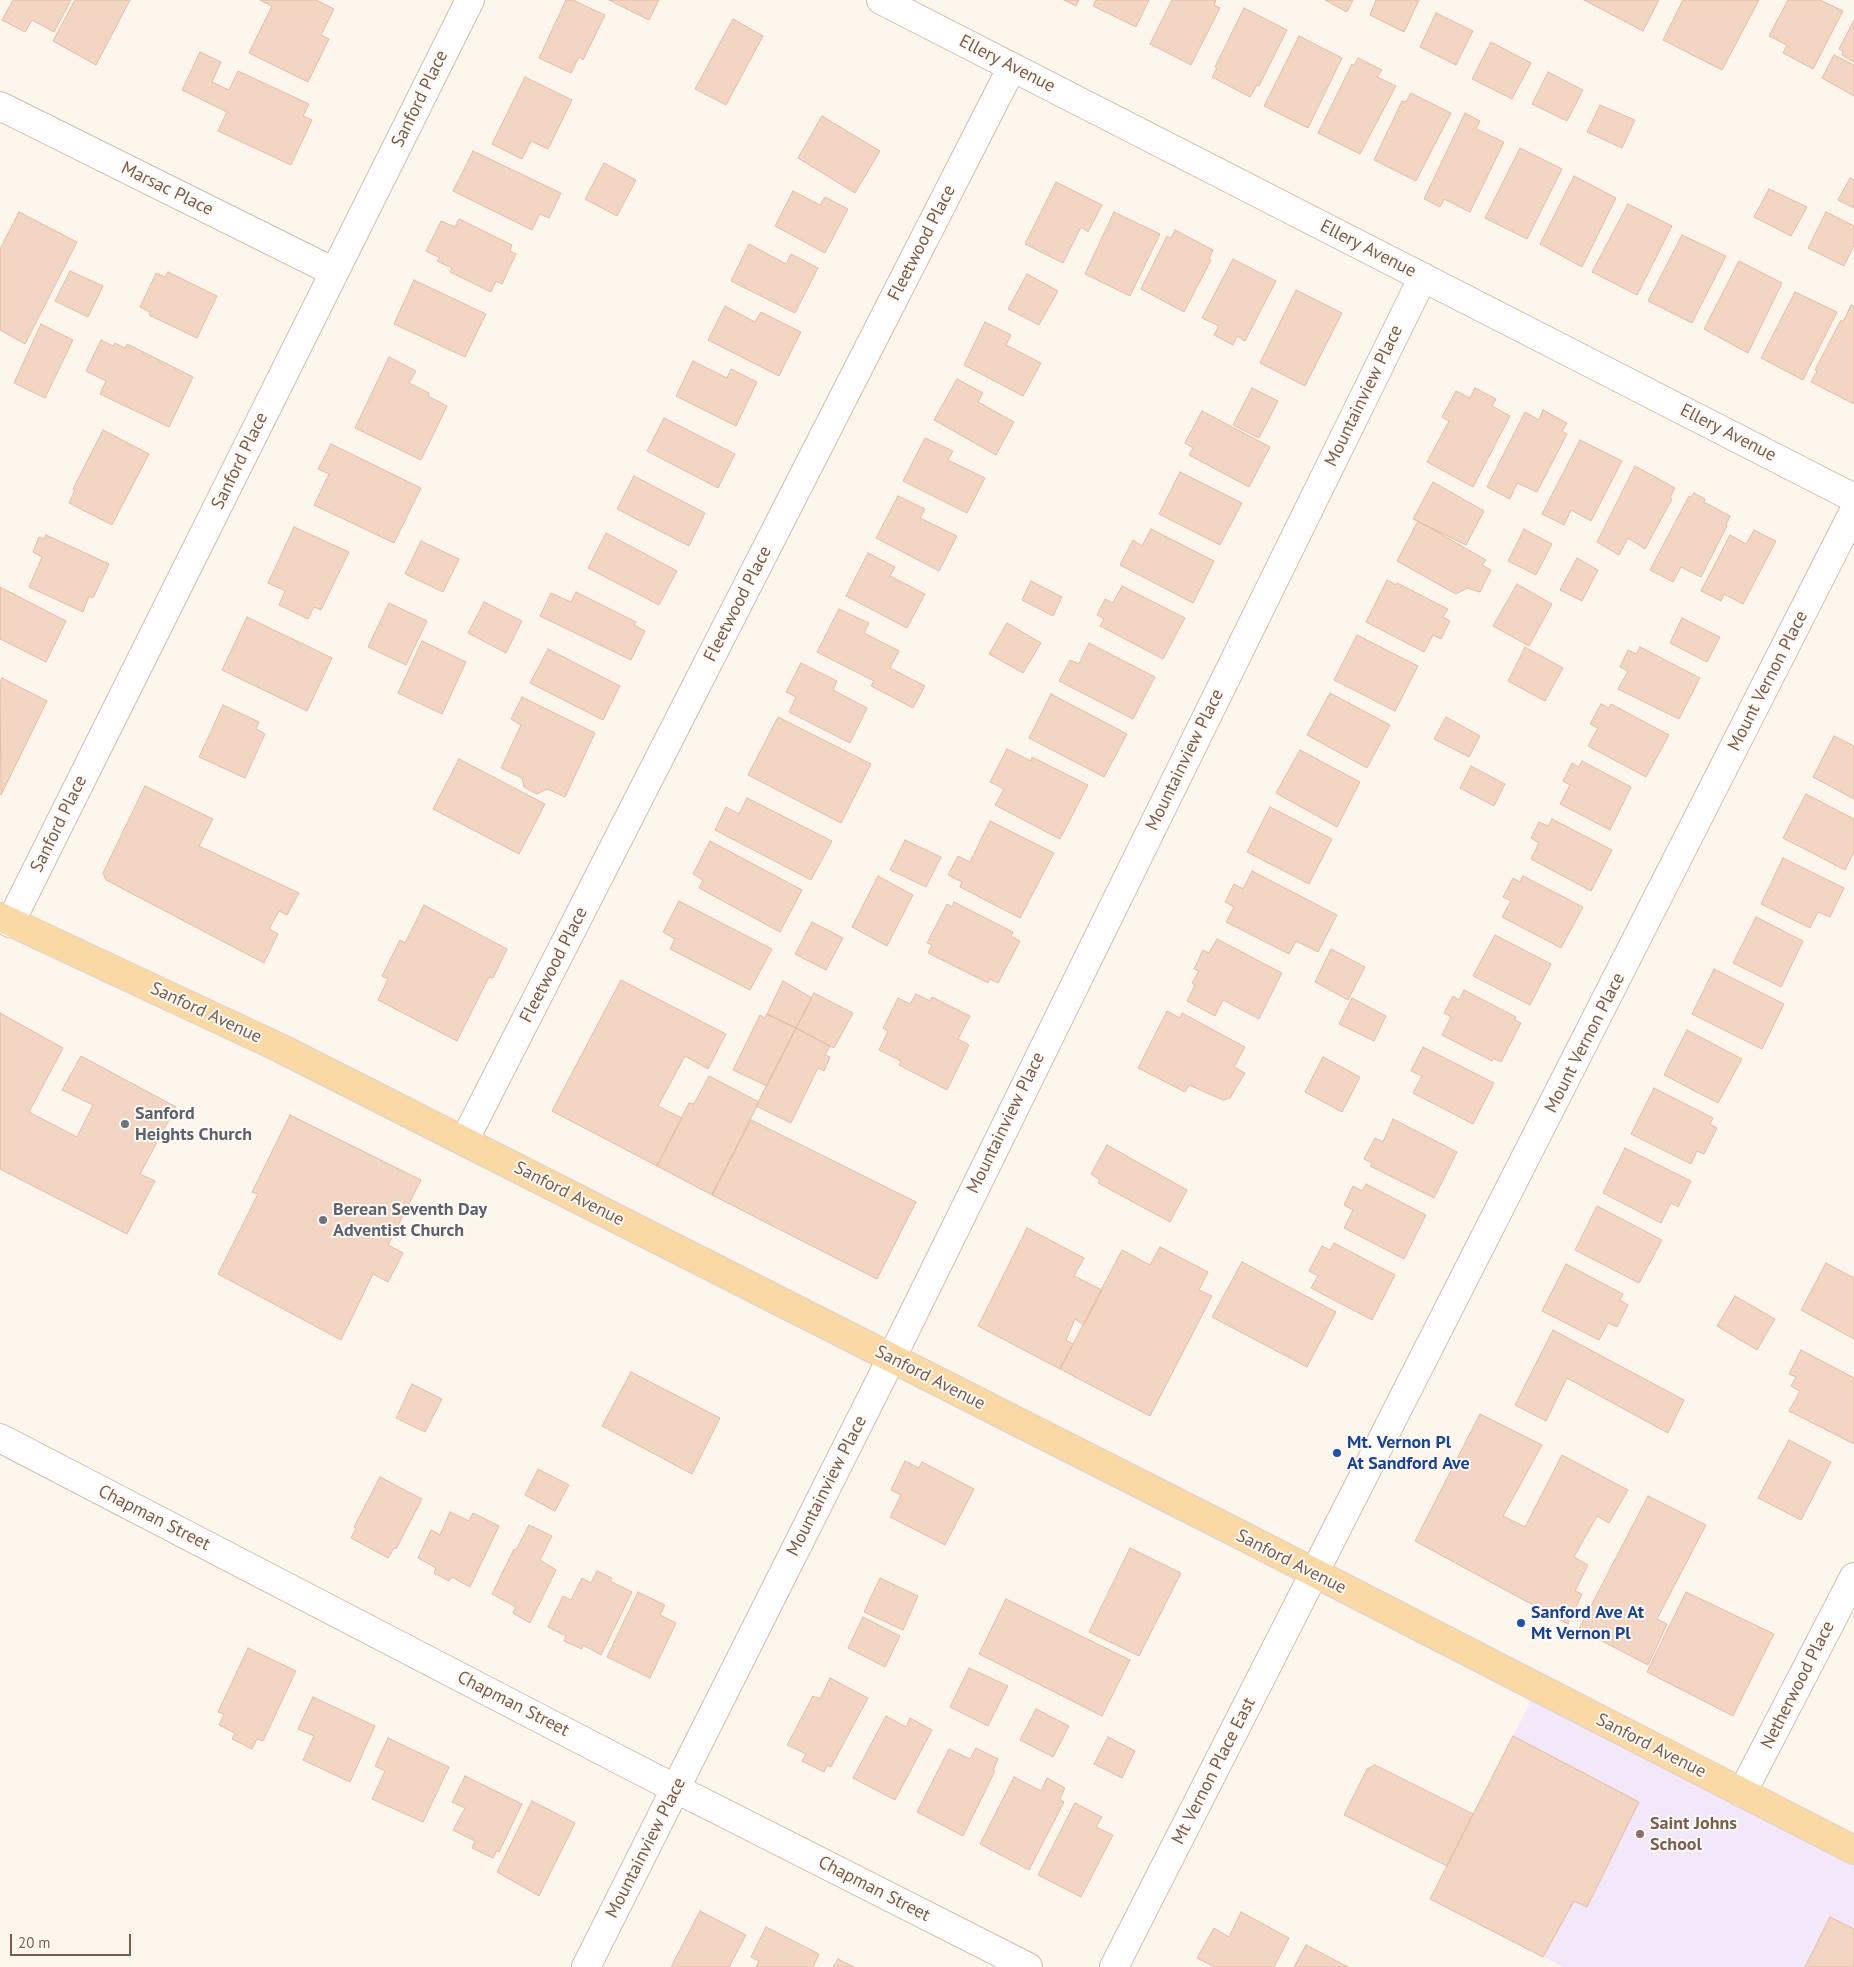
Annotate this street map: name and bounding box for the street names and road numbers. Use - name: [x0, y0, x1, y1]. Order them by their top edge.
- street label: Ellery Avenue: [955, 31, 1059, 97]
- street label: Sanford Place: [387, 47, 453, 151]
- street label: Marsac Place: [117, 157, 217, 221]
- street label: Fleetwood Place: [884, 182, 960, 304]
- street label: Ellery Avenue: [1316, 216, 1420, 282]
- street label: Mountainview Place: [1320, 322, 1408, 470]
- street label: Ellery Avenue: [1676, 400, 1780, 466]
- street label: Sanford Place: [207, 409, 273, 513]
- street label: Fleetwood Place: [700, 543, 776, 665]
- street label: Mount Vernon Place: [1723, 607, 1813, 755]
- street label: Mountainview Place: [1141, 686, 1229, 834]
- street label: Sanford Place: [26, 772, 92, 876]
- street label: Fleetwood Place: [516, 904, 592, 1026]
- street label: Mount Vernon Place: [1540, 969, 1630, 1117]
- street label: Sanford Avenue: [147, 978, 265, 1048]
- street label: Mountainview Place: [962, 1049, 1050, 1197]
- street label: Sanford Avenue: [510, 1157, 628, 1231]
- street label: Sanford Avenue: [871, 1341, 989, 1415]
- street label: Mountainview Place: [782, 1412, 872, 1560]
- street label: Chapman Street: [94, 1480, 214, 1556]
- street label: Sanford Avenue: [1232, 1525, 1350, 1599]
- street label: Netherwood Place: [1757, 1618, 1839, 1752]
- street label: Chapman Street: [453, 1666, 573, 1742]
- street label: Mt Vernon Place East: [1168, 1694, 1260, 1848]
- street label: Sanford Avenue: [1592, 1709, 1710, 1783]
- street label: Mountainview Place: [601, 1774, 691, 1922]
- street label: Chapman Street: [814, 1851, 934, 1927]

